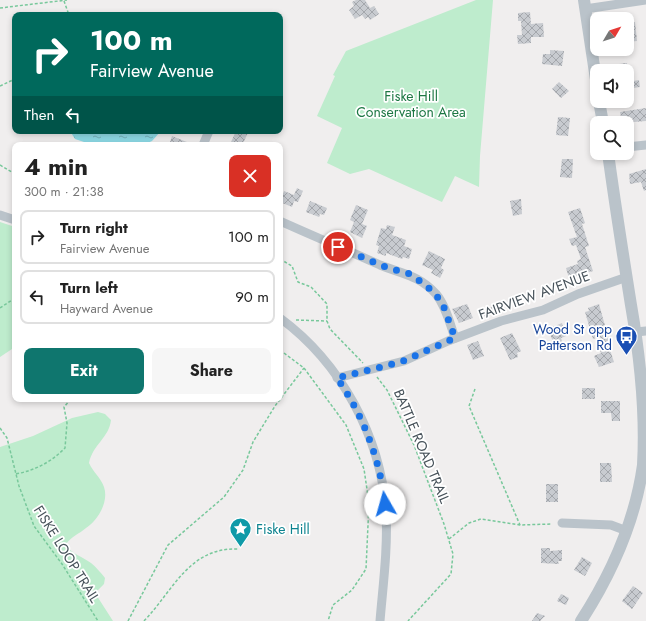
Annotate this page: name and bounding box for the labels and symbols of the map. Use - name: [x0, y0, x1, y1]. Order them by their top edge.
- north arrow: [590, 12, 634, 56]
- park label: Fiske Hill Conservation Area: [356, 86, 466, 122]
- pin: [321, 230, 355, 264]
- street label: FAIRVIEW AVENUE: [476, 266, 592, 324]
- place label: Wood St opp Patterson Rd: [533, 319, 612, 355]
- bus stop icon: Wood St opp Patterson Rd: [614, 324, 640, 357]
- street label: BATTLE ROAD TRAIL: [389, 386, 455, 507]
- position arrow: [364, 483, 406, 525]
- street label: FISKE LOOP TRAIL: [29, 502, 105, 607]
- place icon: Fiske Hill: [227, 516, 253, 549]
- place label: Fiske Hill: [256, 519, 310, 539]

